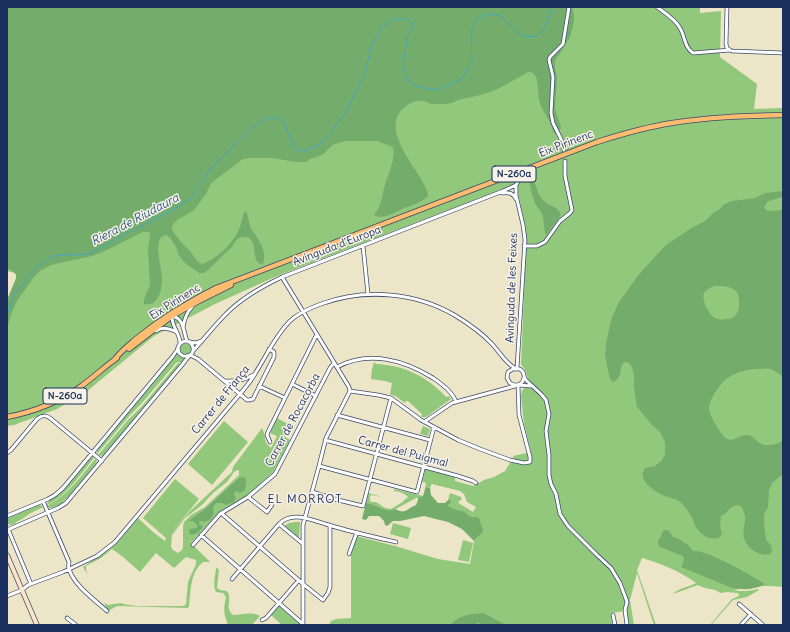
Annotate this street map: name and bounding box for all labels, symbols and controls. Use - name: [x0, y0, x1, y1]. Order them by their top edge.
- street label: Eix Pirinenc: [537, 128, 595, 160]
- road number: N-260a: [492, 166, 536, 182]
- water label: Riera de Riudaura: [89, 191, 181, 249]
- street label: Avinguda d'Europa: [291, 223, 383, 269]
- street label: Avinguda de les Feixes: [503, 233, 521, 343]
- street label: Eix Pirinenc: [147, 281, 203, 323]
- street label: Carrer de França: [189, 363, 253, 437]
- street label: Carrer de Rocacorba: [263, 371, 323, 469]
- road number: N-260a: [43, 388, 87, 404]
- street label: Carrer del Puigmal: [357, 434, 449, 470]
- district label: EL MORROT: [268, 493, 342, 507]

